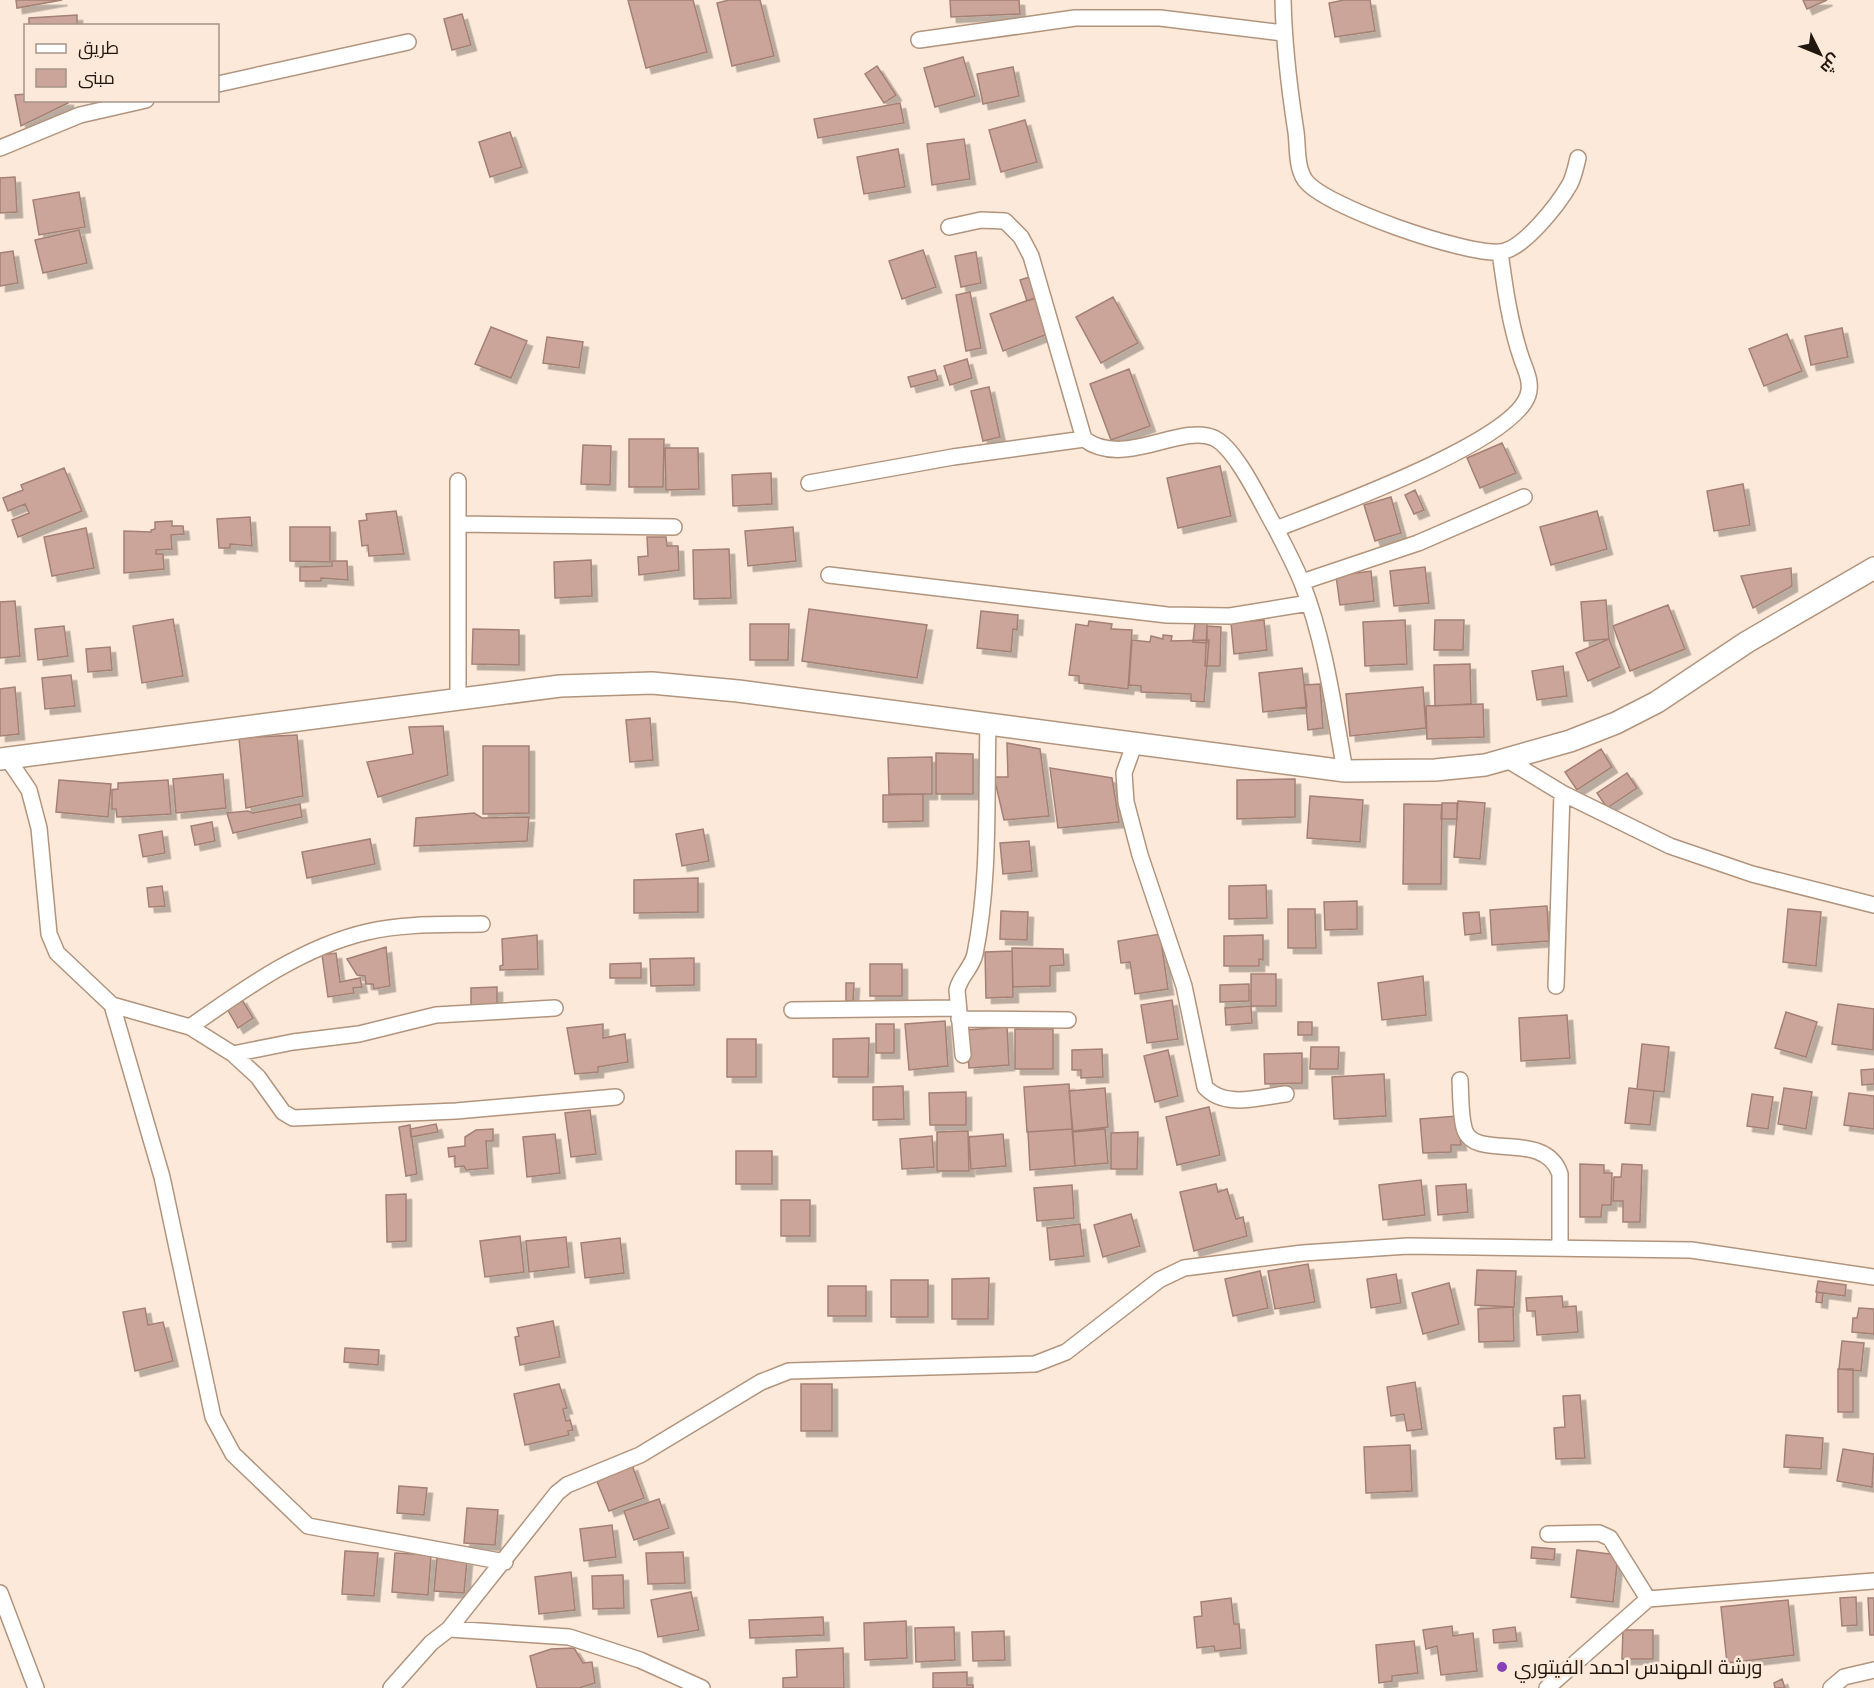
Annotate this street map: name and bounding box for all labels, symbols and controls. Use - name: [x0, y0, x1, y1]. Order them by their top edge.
- legend: [24, 24, 219, 102]
- north arrow: [1790, 24, 1850, 84]
- text: طريق: [78, 37, 119, 60]
- text: ش: [1817, 50, 1845, 78]
- text: مبنى: [78, 67, 115, 89]
- place label: ورشة المهندس احمد الفيتوري: [1514, 1655, 1762, 1683]
- marker: ورشة المهندس احمد الفيتوري: [1495, 1660, 1509, 1674]

